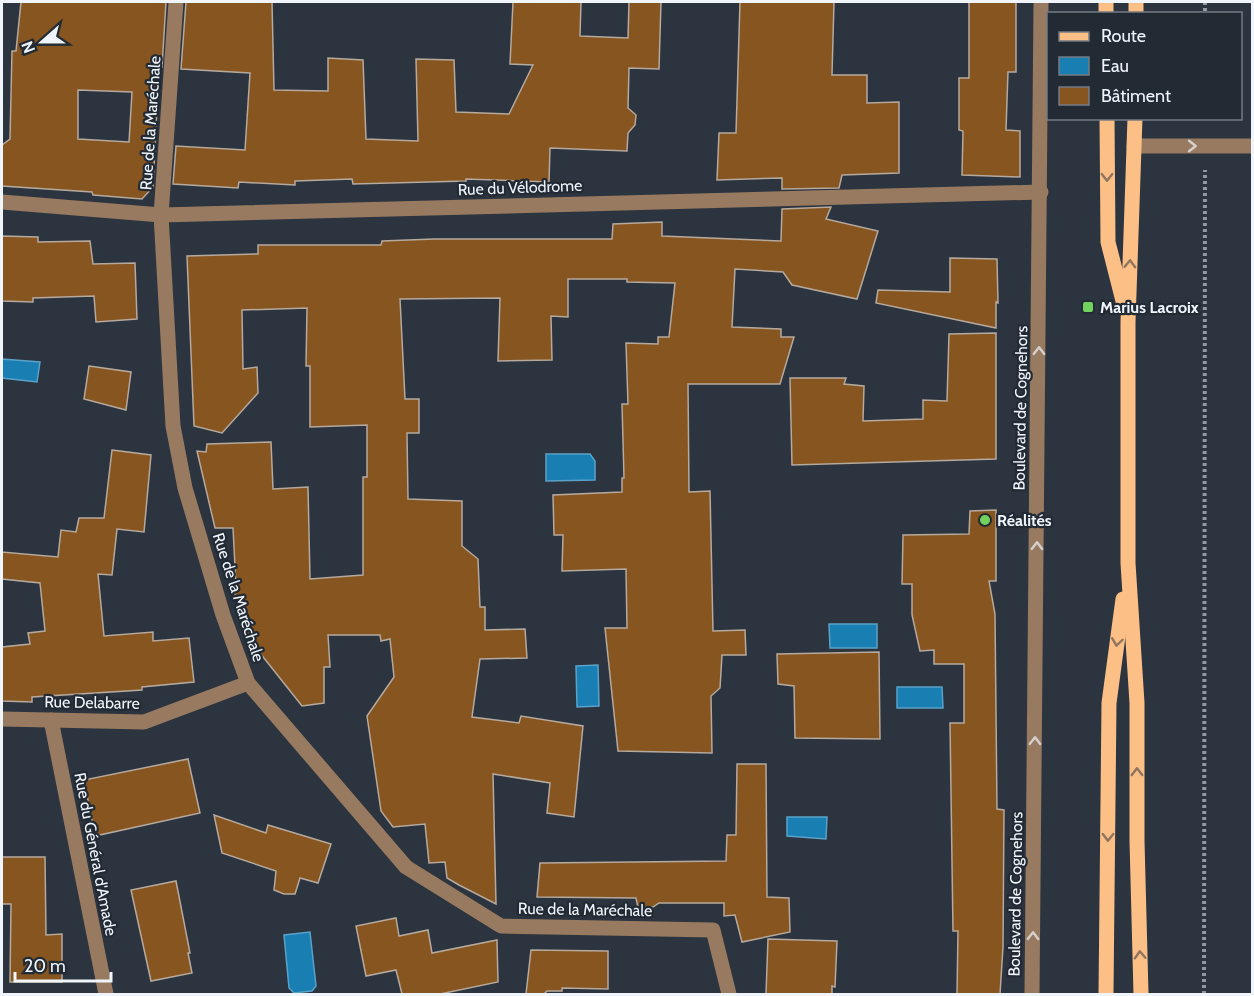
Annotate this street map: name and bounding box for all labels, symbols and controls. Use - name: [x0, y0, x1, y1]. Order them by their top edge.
- north arrow: [12, 12, 72, 72]
- legend: [1047, 12, 1242, 120]
- text: Route: [1101, 25, 1146, 47]
- text: N: [18, 39, 39, 56]
- street label: Rue de la Maréchale: [136, 55, 165, 191]
- text: Eau: [1101, 55, 1129, 77]
- text: Bâtiment: [1101, 85, 1171, 107]
- one-way arrow: [1188, 140, 1197, 152]
- one-way arrow: [1101, 172, 1113, 181]
- street label: Rue du Vélodrome: [457, 176, 583, 199]
- one-way arrow: [1124, 259, 1136, 268]
- place label: Marius Lacroix: [1100, 298, 1199, 317]
- marker: Marius Lacroix: [1081, 300, 1095, 314]
- street label: Boulevard de Cognehors: [1010, 325, 1031, 491]
- one-way arrow: [1033, 347, 1045, 356]
- place label: Réalités: [997, 511, 1052, 530]
- marker: Réalités: [978, 513, 992, 527]
- street label: Rue de la Maréchale: [209, 530, 268, 664]
- one-way arrow: [1031, 542, 1043, 551]
- one-way arrow: [1112, 637, 1124, 647]
- street label: Rue Delabarre: [44, 692, 140, 713]
- one-way arrow: [1029, 737, 1041, 746]
- one-way arrow: [1131, 768, 1143, 777]
- street label: Rue du Général d'Amade: [70, 771, 121, 937]
- street label: Boulevard de Cognehors: [1005, 811, 1026, 977]
- one-way arrow: [1102, 832, 1114, 841]
- street label: Rue de la Maréchale: [518, 899, 652, 920]
- one-way arrow: [1027, 932, 1039, 941]
- scale bar: [15, 945, 111, 983]
- one-way arrow: [1134, 950, 1146, 959]
- text: 20 m: [24, 955, 66, 977]

